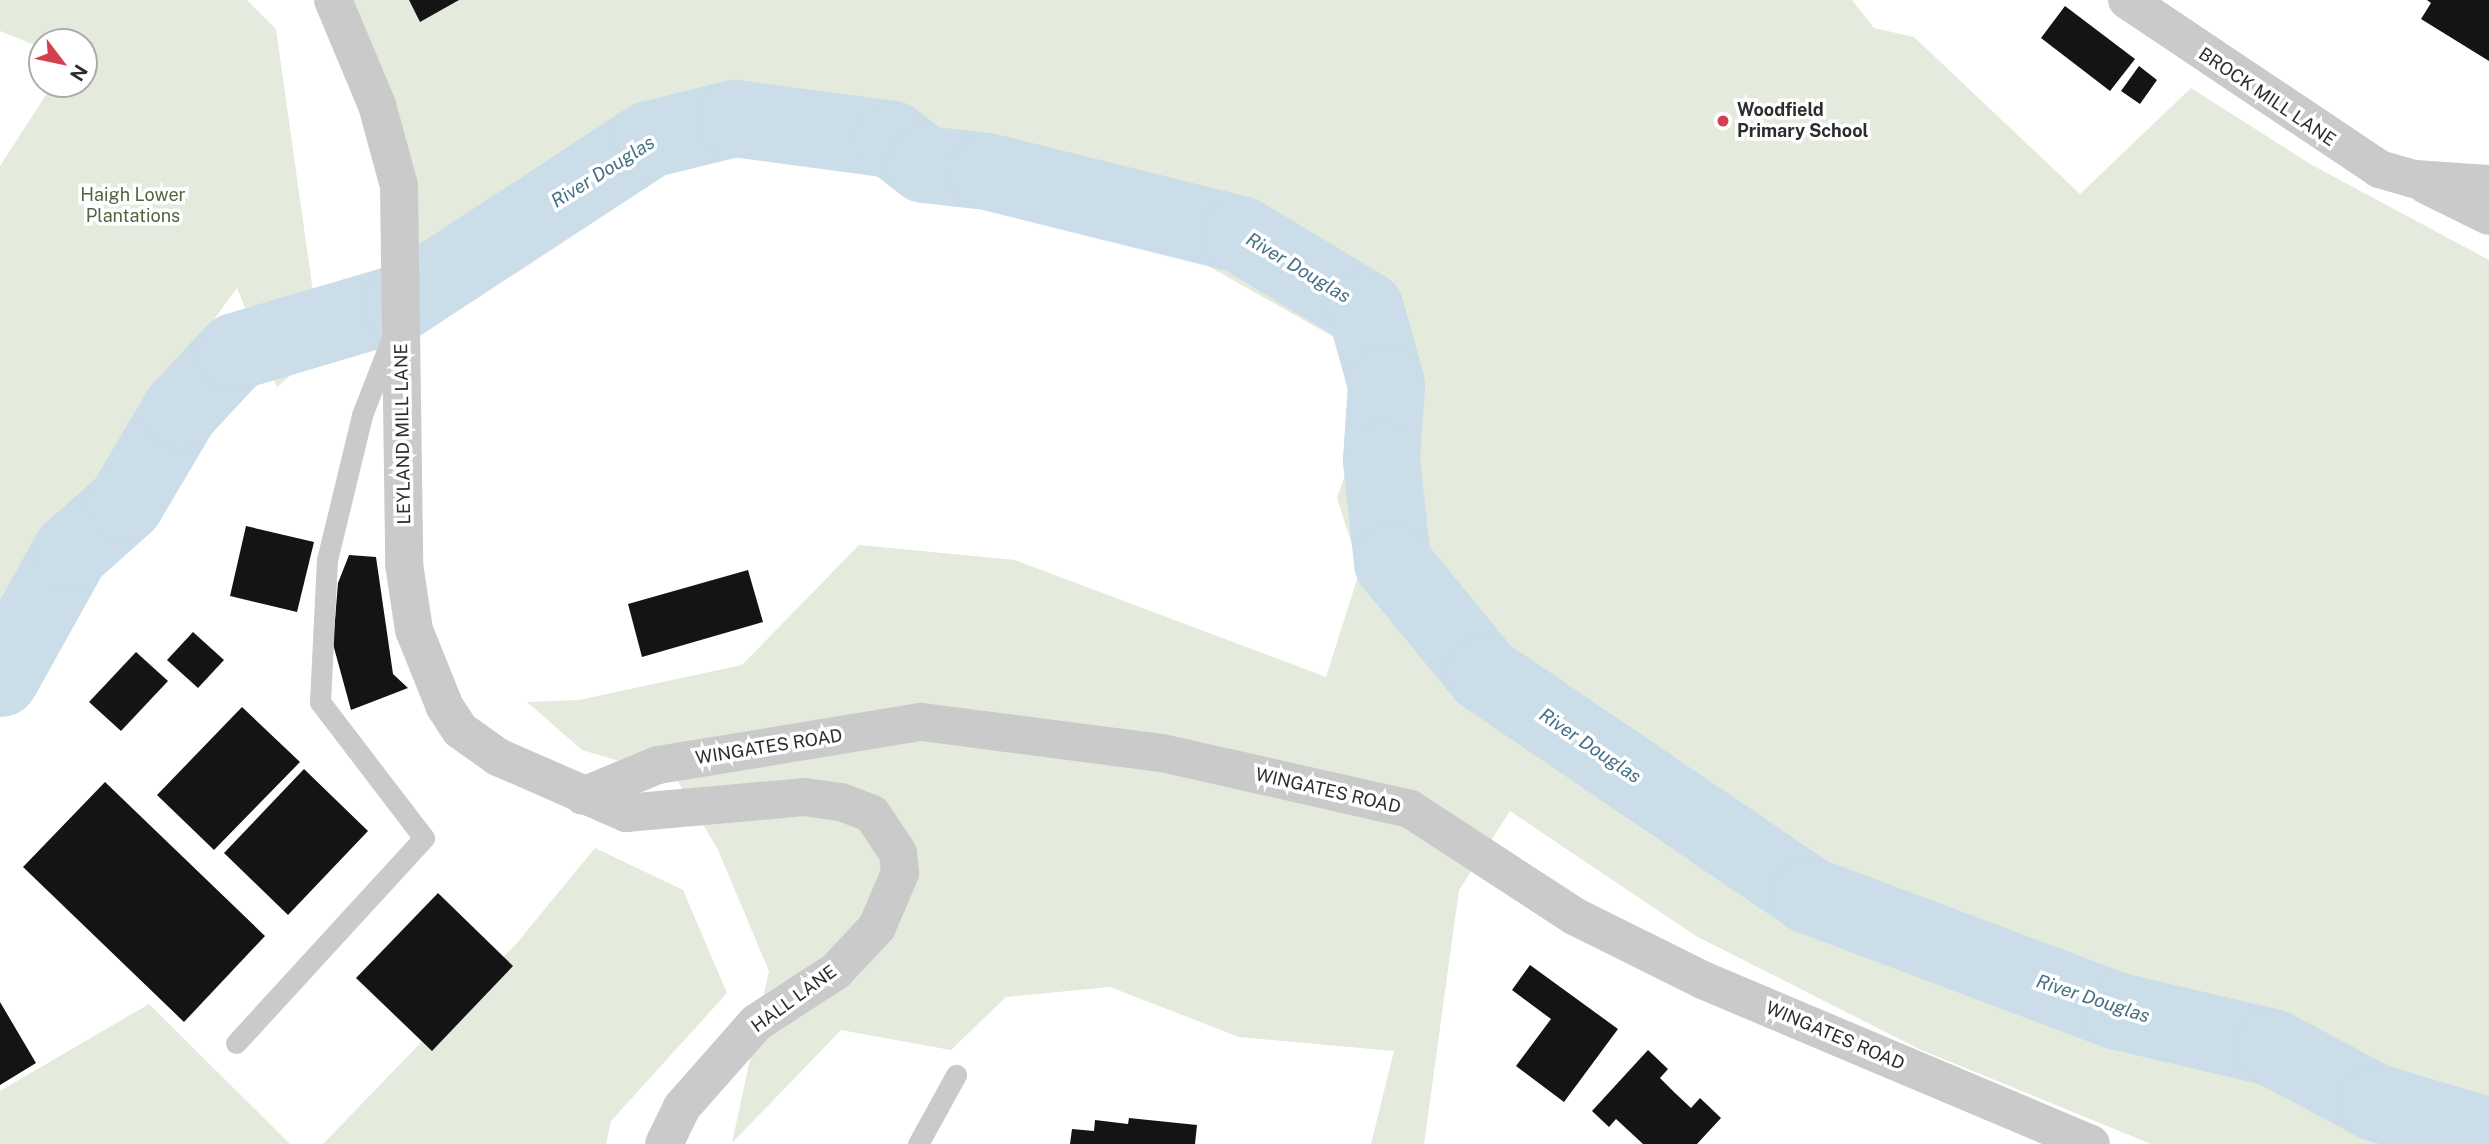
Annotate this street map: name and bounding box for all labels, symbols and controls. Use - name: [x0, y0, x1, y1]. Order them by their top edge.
- north arrow: [28, 28, 98, 98]
- street label: BROCK MILL LANE: [2194, 43, 2340, 151]
- text: N: [66, 61, 92, 85]
- place label: Woodfield Primary School: [1737, 100, 1869, 142]
- marker: Woodfield Primary School: [1715, 113, 1731, 129]
- water label: River Douglas: [547, 131, 659, 213]
- park label: Haigh Lower Plantations: [80, 185, 186, 228]
- water label: River Douglas: [1242, 228, 1354, 308]
- street label: LEYLAND MILL LANE: [391, 343, 415, 525]
- water label: River Douglas: [1535, 704, 1645, 788]
- street label: WINGATES ROAD: [694, 725, 844, 769]
- street label: WINGATES ROAD: [1253, 764, 1403, 818]
- street label: HALL LANE: [747, 961, 841, 1037]
- water label: River Douglas: [2033, 970, 2153, 1028]
- street label: WINGATES ROAD: [1762, 997, 1908, 1075]

